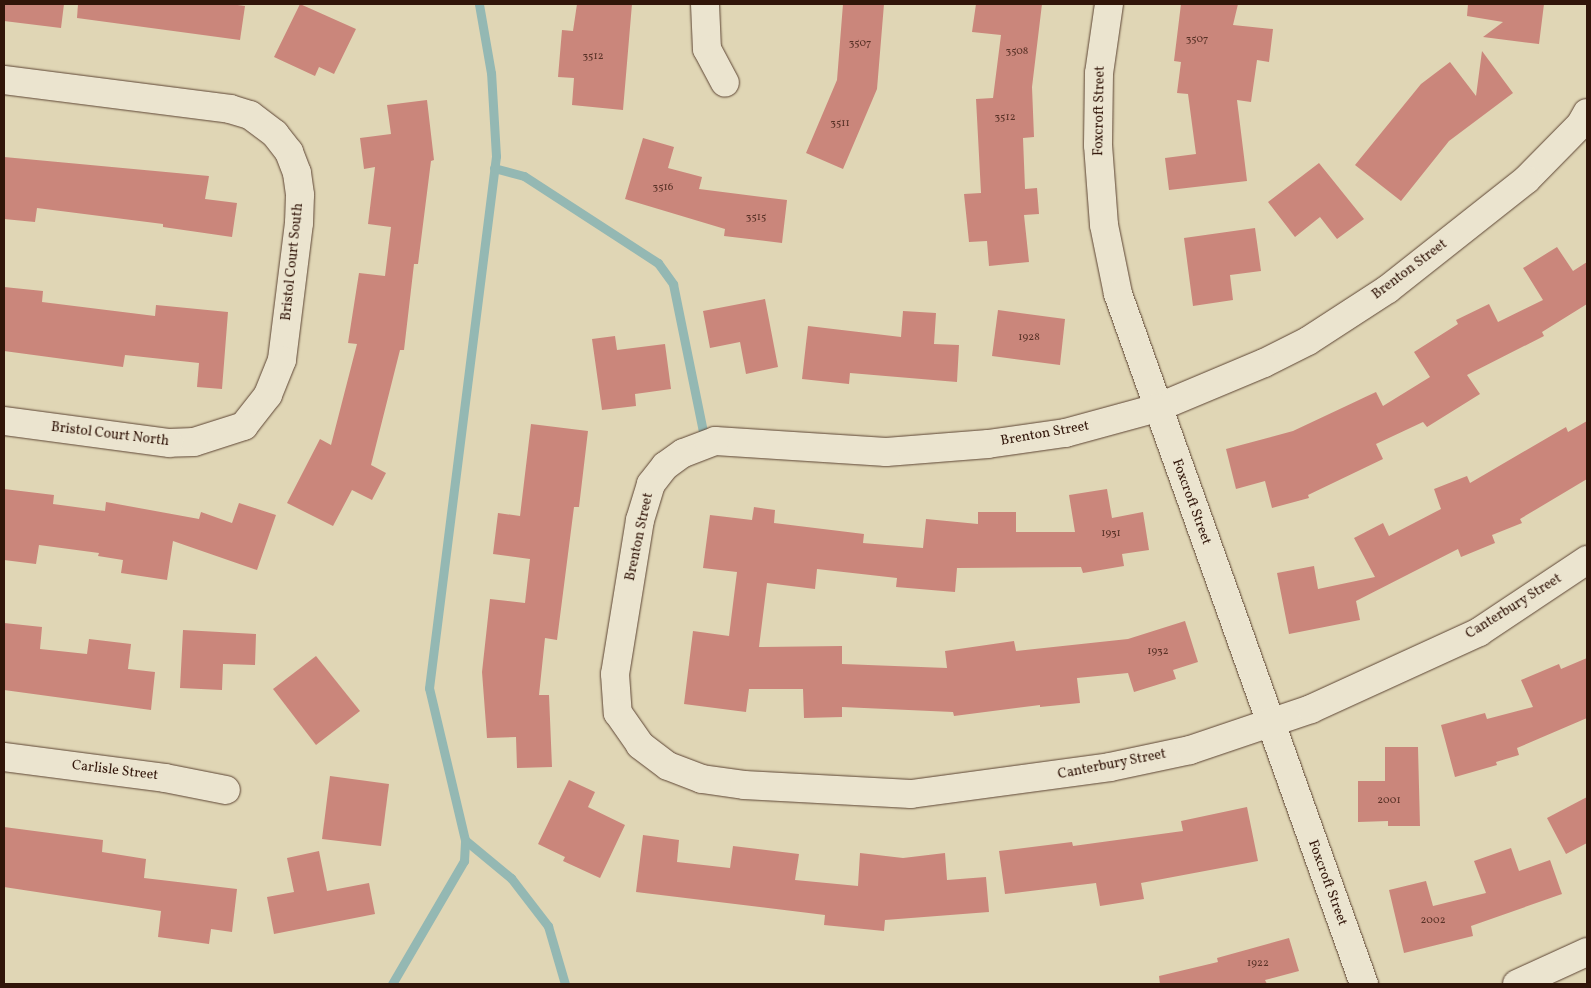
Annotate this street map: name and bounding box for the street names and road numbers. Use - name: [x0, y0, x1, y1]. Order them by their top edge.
- street label: Foxcroft Street: [1091, 66, 1109, 156]
- street label: Bristol Court South: [278, 202, 308, 322]
- street label: Brenton Street: [1369, 236, 1451, 304]
- street label: Brenton Street: [999, 418, 1091, 450]
- street label: Bristol Court North: [50, 419, 170, 451]
- street label: Foxcroft Street: [1168, 457, 1214, 547]
- street label: Brenton Street: [622, 491, 658, 583]
- street label: Canterbury Street: [1463, 571, 1565, 643]
- street label: Canterbury Street: [1056, 746, 1168, 784]
- street label: Carlisle Street: [71, 757, 159, 785]
- street label: Foxcroft Street: [1304, 838, 1350, 928]

